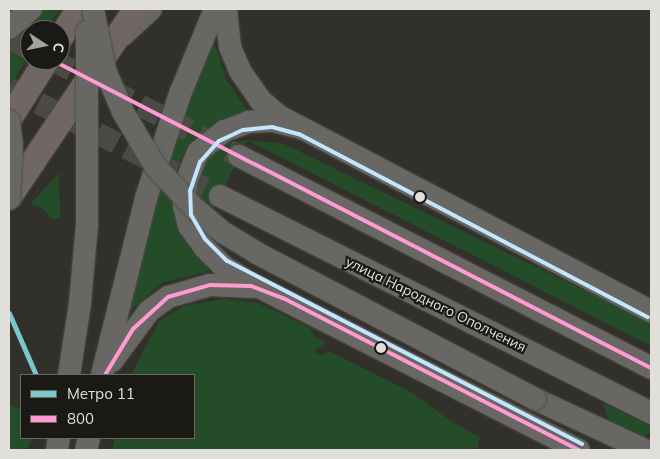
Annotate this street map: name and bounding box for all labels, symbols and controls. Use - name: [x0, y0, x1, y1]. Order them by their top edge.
- north arrow: [20, 20, 70, 70]
- text: С: [49, 41, 68, 54]
- unlabelled marker: [415, 192, 425, 202]
- street label: улица Народного Ополчения: [343, 253, 529, 355]
- unlabelled marker: [376, 343, 386, 353]
- legend: [20, 374, 195, 439]
- text: Метро 11: [67, 384, 135, 403]
- text: 800: [67, 409, 94, 428]

